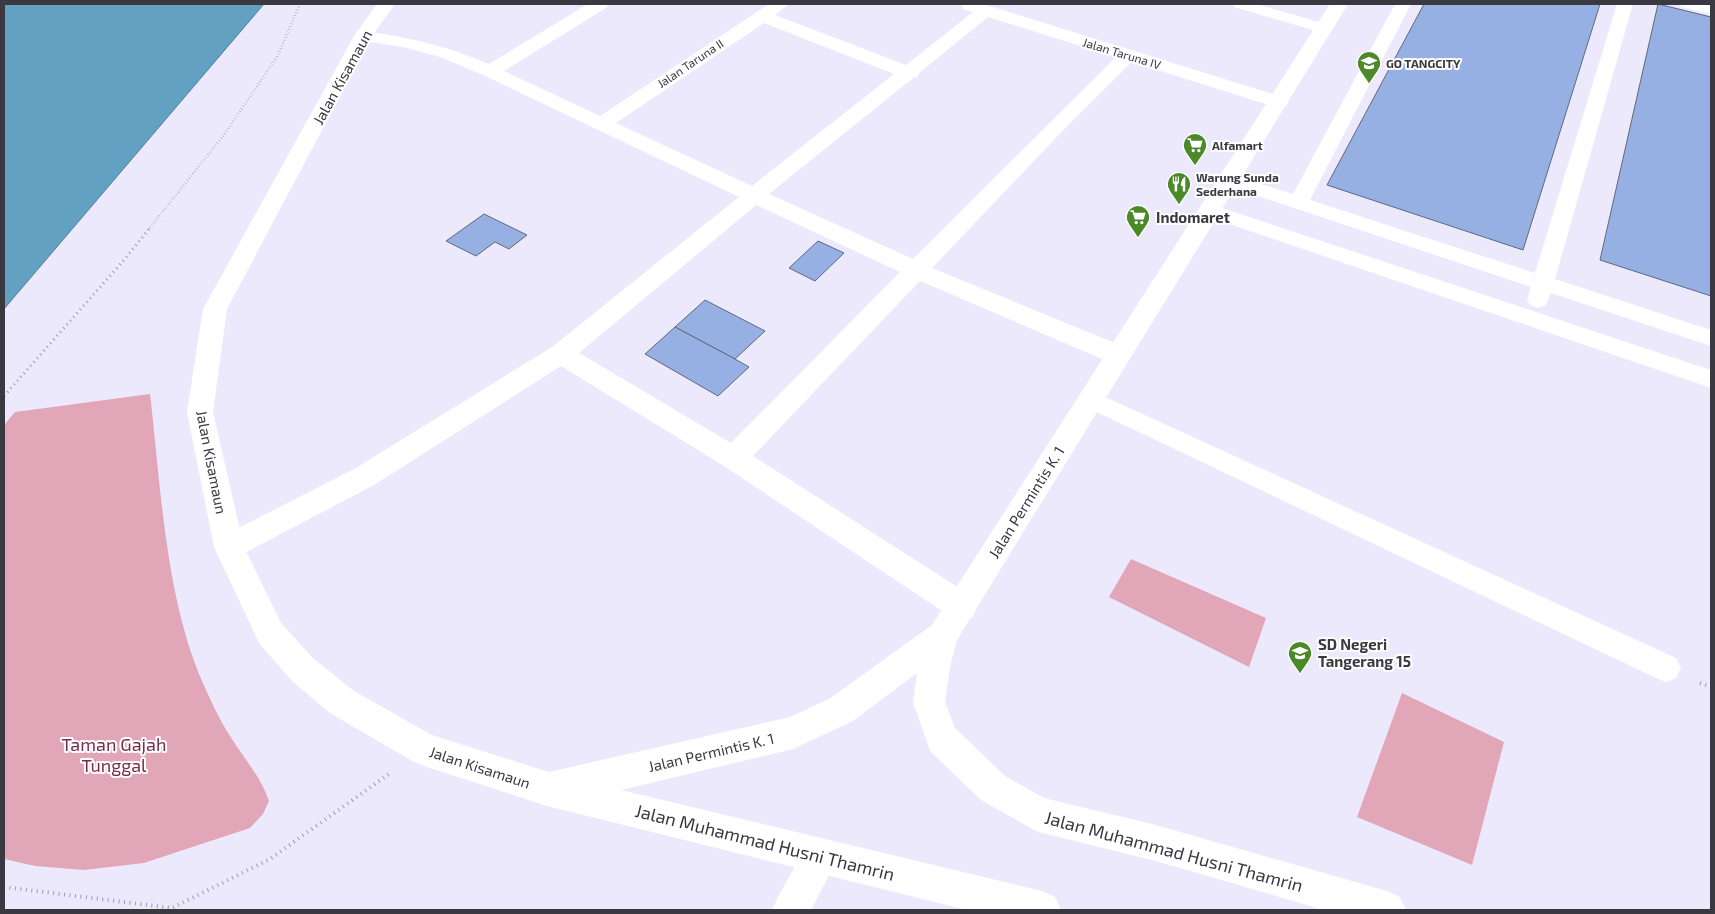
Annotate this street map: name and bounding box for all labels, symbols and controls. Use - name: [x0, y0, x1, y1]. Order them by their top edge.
- street label: Jalan Kisamaun: [309, 27, 375, 127]
- street label: Jalan Taruna IV: [1081, 34, 1163, 72]
- street label: Jalan Taruna II: [654, 36, 726, 90]
- school or university icon: GO TANGCITY: [1356, 50, 1382, 84]
- place label: GO TANGCITY: [1386, 56, 1461, 70]
- supermarket icon: Alfamart: [1182, 132, 1208, 166]
- place label: Alfamart: [1212, 138, 1263, 152]
- place label: Warung Sunda Sederhana: [1196, 170, 1279, 198]
- restaurant icon: Warung Sunda Sederhana: [1166, 171, 1192, 205]
- supermarket icon: Indomaret: [1125, 204, 1151, 238]
- place label: Indomaret: [1156, 208, 1230, 226]
- street label: Jalan Kisamaun: [193, 409, 231, 515]
- street label: Jalan Permintis K. 1: [984, 443, 1068, 561]
- place label: SD Negeri Tangerang 15: [1318, 635, 1411, 670]
- school or university icon: SD Negeri Tangerang 15: [1287, 640, 1313, 674]
- street label: Jalan Permintis K. 1: [646, 729, 776, 775]
- park label: Taman Gajah Tunggal: [62, 733, 166, 776]
- street label: Jalan Kisamaun: [427, 742, 533, 792]
- street label: Jalan Muhammad Husni Thamrin: [633, 799, 897, 885]
- street label: Jalan Muhammad Husni Thamrin: [1042, 806, 1306, 896]

